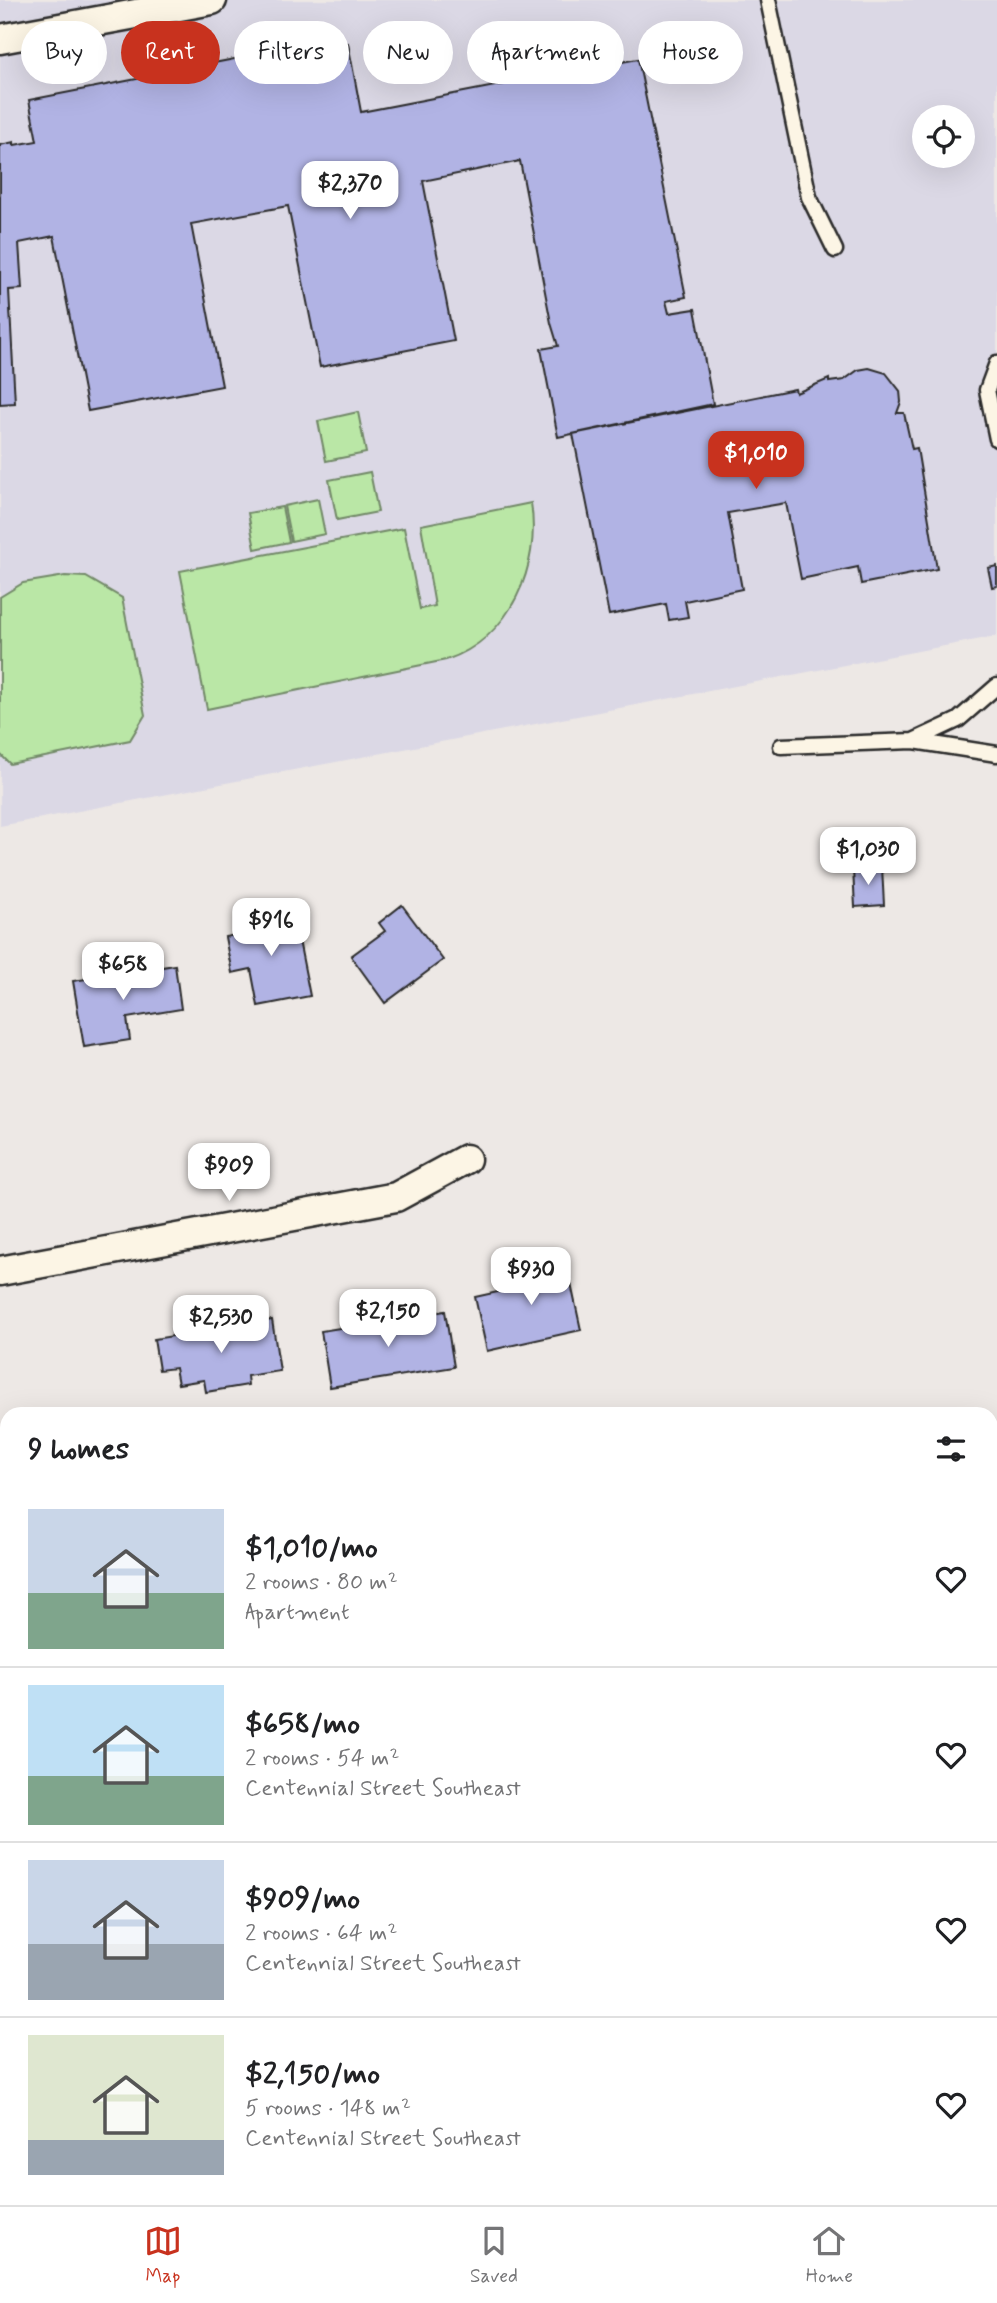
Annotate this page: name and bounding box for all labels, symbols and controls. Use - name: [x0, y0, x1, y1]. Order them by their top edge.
- chip: Buy: [21, 21, 107, 84]
- chip: Rent: [121, 21, 220, 84]
- chip: Filters: [234, 21, 349, 84]
- chip: New: [363, 21, 453, 84]
- chip: Apartment: [467, 21, 624, 84]
- chip: House: [638, 21, 743, 84]
- map controls: [912, 105, 975, 168]
- button: locate: [912, 105, 975, 168]
- pin: $2,370: [293, 162, 407, 221]
- text: $2,370: [317, 169, 383, 199]
- pin: $1,010: [699, 432, 813, 491]
- text: $1,010: [724, 439, 788, 469]
- pin: $1,030: [811, 828, 925, 887]
- text: $1,030: [836, 835, 900, 865]
- pin: $916: [230, 898, 312, 958]
- text: $916: [248, 906, 294, 936]
- pin: $658: [82, 942, 164, 1002]
- text: $658: [98, 950, 148, 980]
- pin: $909: [188, 1144, 270, 1203]
- text: $909: [204, 1151, 254, 1181]
- pin: $930: [490, 1248, 572, 1307]
- text: $930: [507, 1255, 555, 1285]
- pin: $2,150: [331, 1290, 445, 1349]
- pin: $2,530: [164, 1296, 278, 1355]
- text: $2,150: [355, 1297, 421, 1327]
- text: $2,530: [189, 1303, 253, 1333]
- text: 9 homes: [28, 1430, 129, 1469]
- icon: filters: [932, 1430, 970, 1468]
- text: $1,010/mo: [245, 1529, 378, 1568]
- icon: home: [84, 1537, 168, 1621]
- icon: heart: [932, 1560, 970, 1598]
- text: 2 rooms · 80 m²: [245, 1568, 398, 1598]
- text: Apartment: [245, 1598, 350, 1628]
- text: $658/mo: [245, 1705, 360, 1744]
- icon: home: [84, 1713, 168, 1797]
- icon: heart: [932, 1736, 970, 1774]
- text: 2 rooms · 54 m²: [245, 1744, 399, 1774]
- text: Centennial Street Southeast: [245, 1774, 521, 1804]
- text: $909/mo: [245, 1880, 360, 1919]
- icon: home: [84, 1888, 168, 1972]
- icon: heart: [932, 1911, 970, 1949]
- text: 2 rooms · 64 m²: [245, 1919, 397, 1949]
- text: Centennial Street Southeast: [245, 1949, 521, 1979]
- text: $2,150/mo: [245, 2055, 380, 2094]
- icon: home: [84, 2063, 168, 2147]
- icon: heart: [932, 2086, 970, 2124]
- text: 5 rooms · 148 m²: [245, 2094, 411, 2124]
- text: Centennial Street Southeast: [245, 2124, 521, 2154]
- tab: Map: [144, 2222, 182, 2289]
- tab: Saved: [470, 2222, 518, 2289]
- tab: Home: [806, 2222, 853, 2289]

